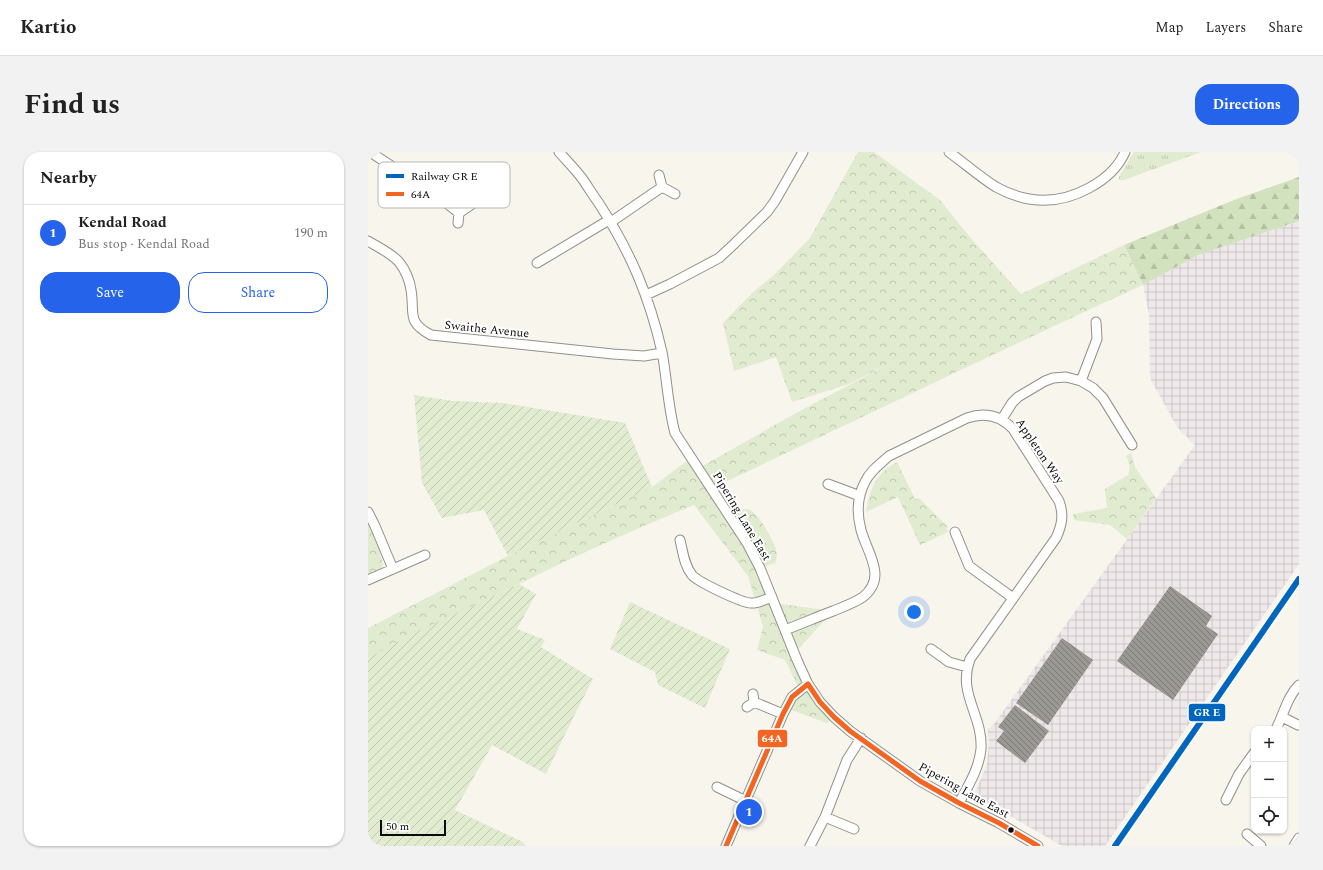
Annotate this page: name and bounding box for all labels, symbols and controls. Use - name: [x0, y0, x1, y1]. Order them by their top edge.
- text: Kartio: [20, 13, 76, 42]
- text: Map: [1155, 17, 1184, 38]
- text: Layers: [1206, 17, 1246, 38]
- text: Share: [1268, 17, 1303, 38]
- text: Find us: [24, 83, 120, 126]
- button: Directions: [1195, 84, 1299, 125]
- legend: [378, 162, 510, 208]
- text: Nearby: [40, 165, 96, 191]
- text: Railway GR E: [411, 168, 478, 185]
- text: 64A: [411, 186, 430, 203]
- text: Kendal Road: [78, 211, 167, 234]
- text: 1: [49, 223, 57, 243]
- text: 190 m: [294, 223, 328, 243]
- text: Bus stop · Kendal Road: [78, 234, 210, 254]
- button: Save: [40, 272, 180, 313]
- button: Share: [188, 272, 328, 313]
- street label: Swaithe Avenue: [444, 316, 530, 343]
- street label: Appleton Way: [1011, 415, 1069, 489]
- street label: Pipering Lane East: [707, 468, 776, 565]
- your location: [904, 602, 924, 622]
- line badge: GR E: [1188, 703, 1226, 722]
- text: GR E: [1194, 704, 1220, 721]
- map controls: [1251, 726, 1287, 834]
- button: +: [1251, 726, 1287, 762]
- line badge: 64A: [757, 729, 788, 748]
- text: 64A: [762, 730, 783, 747]
- street label: Pipering Lane East: [915, 758, 1013, 823]
- button: −: [1251, 762, 1287, 798]
- pin: 1: [736, 797, 762, 827]
- button: locate: [1251, 798, 1287, 834]
- scale bar: [380, 818, 446, 837]
- text: 50 m: [386, 818, 409, 835]
- unlabelled marker: [1006, 825, 1016, 835]

